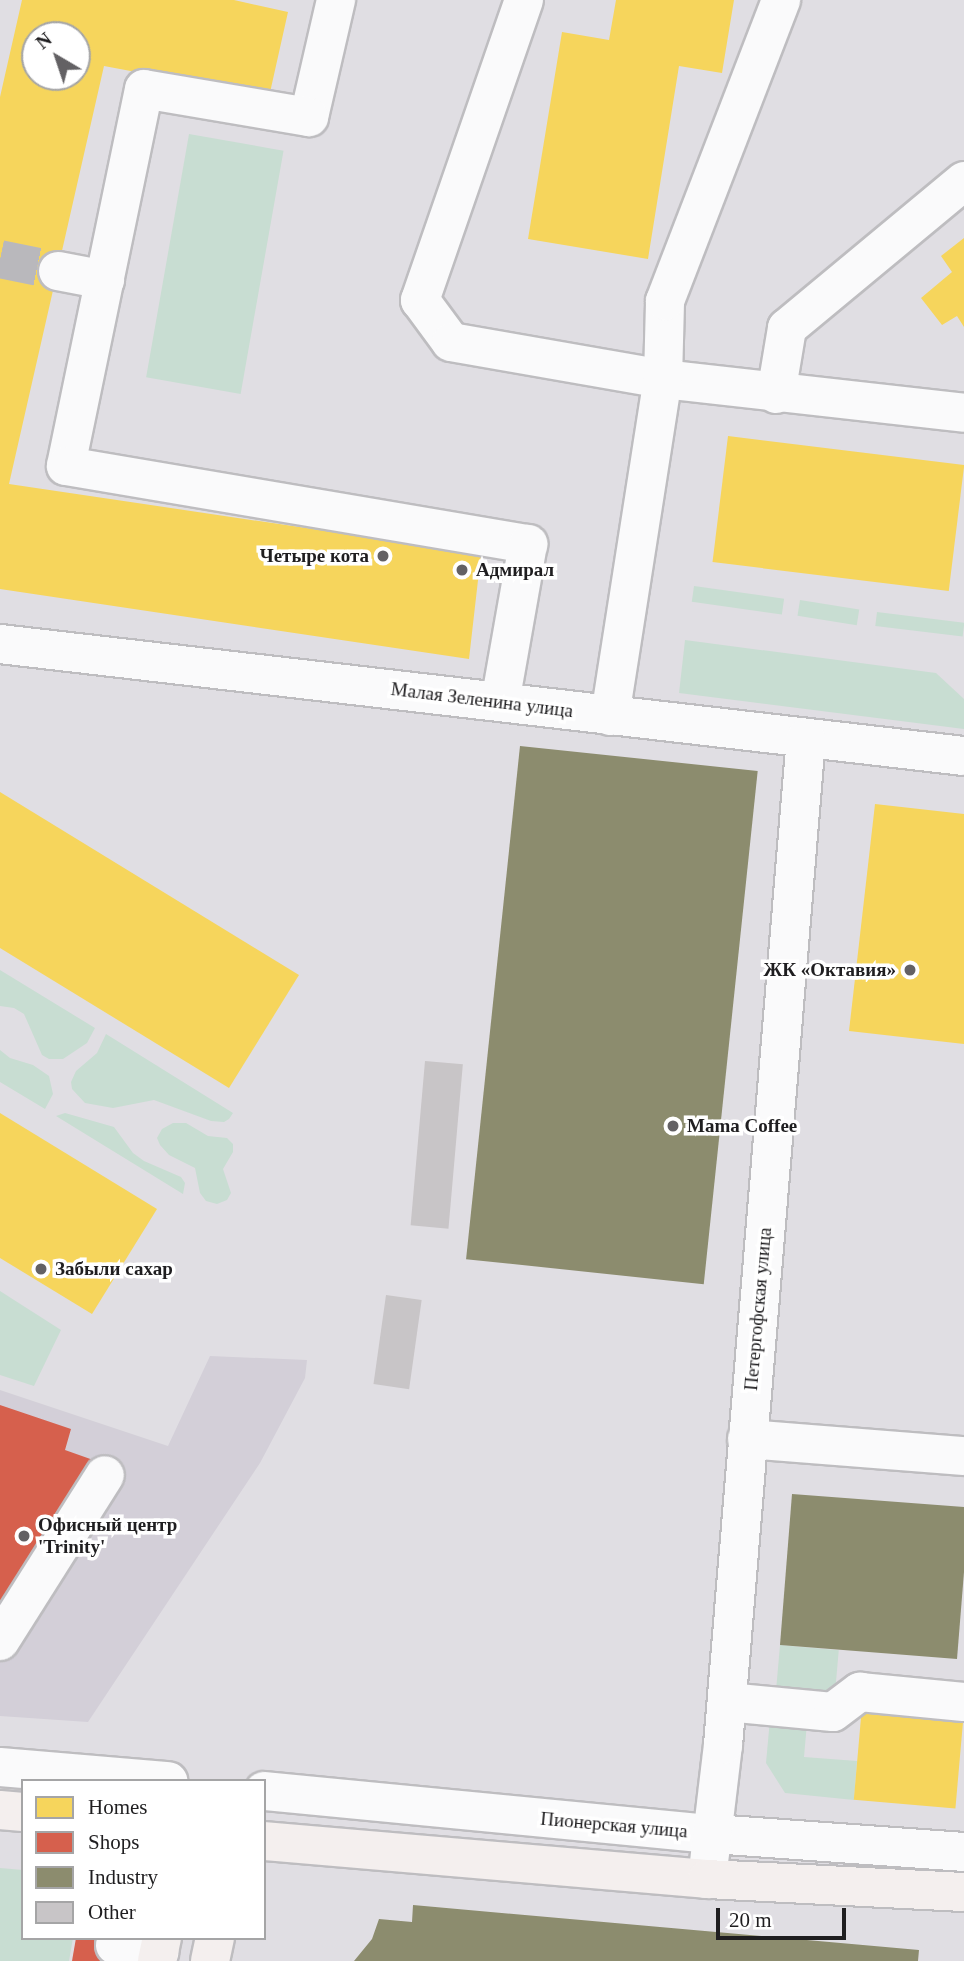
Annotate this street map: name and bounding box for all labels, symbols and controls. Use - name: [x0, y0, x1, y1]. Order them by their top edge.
- north arrow: [21, 21, 91, 91]
- text: N: [32, 28, 56, 53]
- place label: Четыре кота: [260, 545, 369, 567]
- marker: Четыре кота: [375, 548, 391, 564]
- place label: Адмирал: [476, 559, 554, 581]
- marker: Адмирал: [454, 562, 470, 578]
- street label: Малая Зеленина улица: [390, 678, 574, 722]
- place label: ЖК «Октавия»: [763, 959, 896, 981]
- marker: ЖК «Октавия»: [902, 962, 918, 978]
- place label: Mama Coffee: [687, 1115, 797, 1137]
- marker: Mama Coffee: [665, 1118, 681, 1134]
- street label: Петергофская улица: [740, 1226, 776, 1392]
- place label: Забыли сахар: [55, 1258, 173, 1280]
- marker: Забыли сахар: [33, 1261, 49, 1277]
- place label: Офисный центр 'Trinity': [38, 1514, 177, 1558]
- marker: Офисный центр 'Trinity': [16, 1528, 32, 1544]
- legend: [21, 1779, 266, 1940]
- text: Homes: [88, 1795, 148, 1819]
- street label: Пионерская улица: [539, 1807, 689, 1843]
- text: Shops: [88, 1830, 139, 1854]
- text: Industry: [88, 1865, 158, 1889]
- scale bar: [719, 1895, 848, 1939]
- text: Other: [88, 1900, 136, 1924]
- text: 20 m: [729, 1908, 772, 1932]

